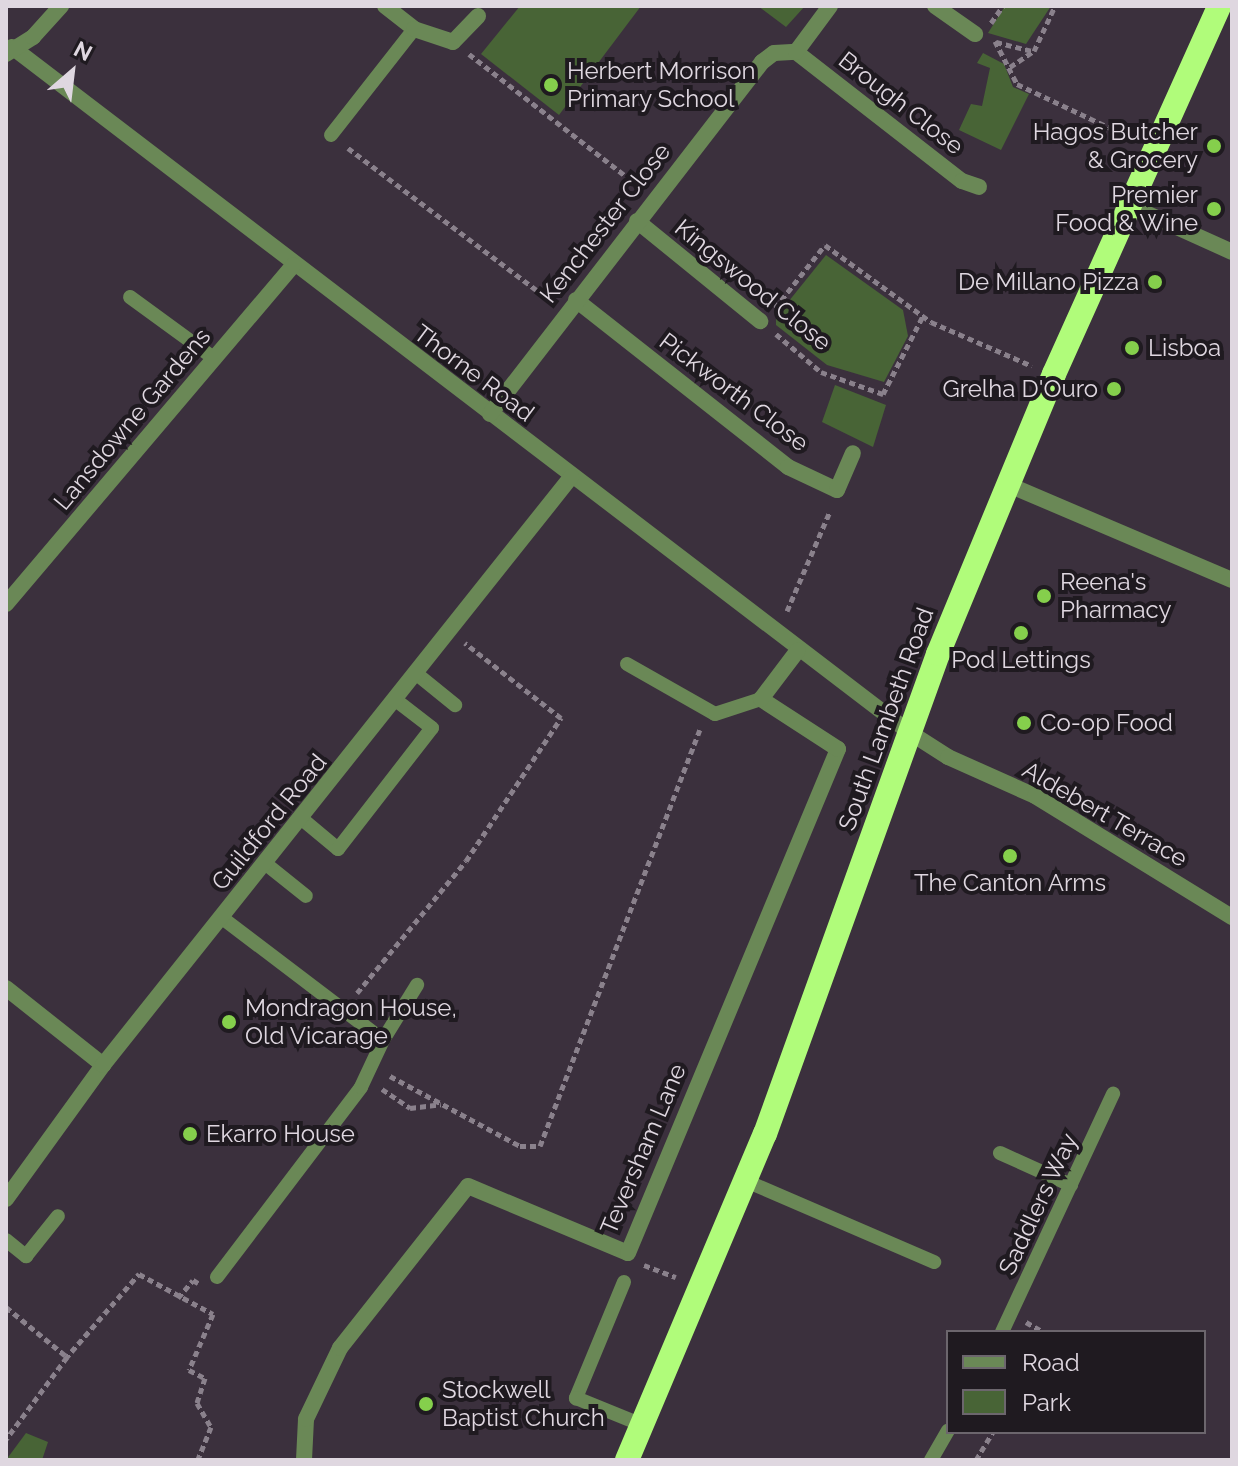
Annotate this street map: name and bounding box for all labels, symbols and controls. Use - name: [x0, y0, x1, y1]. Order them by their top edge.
- north arrow: [32, 32, 112, 112]
- text: N: [70, 35, 97, 66]
- street label: Brough Close: [833, 45, 969, 161]
- place label: Herbert Morrison Primary School: [567, 57, 756, 113]
- marker: Herbert Morrison Primary School: [542, 76, 560, 94]
- place label: Hagos Butcher & Grocery: [1033, 118, 1198, 174]
- street label: Kenchester Close: [534, 137, 676, 309]
- marker: Hagos Butcher & Grocery: [1205, 137, 1223, 155]
- place label: Premier Food & Wine: [1054, 181, 1198, 237]
- marker: Premier Food & Wine: [1205, 200, 1223, 218]
- street label: Kingswood Close: [669, 213, 837, 357]
- place label: De Millano Pizza: [958, 268, 1139, 296]
- marker: De Millano Pizza: [1146, 273, 1164, 291]
- street label: Thorne Road: [408, 318, 540, 428]
- street label: Lansdowne Gardens: [48, 322, 216, 516]
- street label: Pickworth Close: [654, 327, 814, 457]
- place label: Lisboa: [1148, 334, 1221, 362]
- marker: Lisboa: [1123, 339, 1141, 357]
- place label: Grelha D'Ouro: [942, 375, 1098, 403]
- marker: Grelha D'Ouro: [1105, 380, 1123, 398]
- place label: Reena's Pharmacy: [1060, 568, 1172, 624]
- marker: Reena's Pharmacy: [1035, 587, 1053, 605]
- street label: South Lambeth Road: [832, 604, 940, 834]
- marker: Pod Lettings: [1012, 624, 1030, 642]
- place label: Pod Lettings: [951, 646, 1091, 674]
- place label: Co-op Food: [1040, 709, 1173, 737]
- marker: Co-op Food: [1015, 714, 1033, 732]
- street label: Guildford Road: [205, 748, 333, 896]
- street label: Aldebert Terrace: [1017, 755, 1193, 873]
- marker: The Canton Arms: [1001, 847, 1019, 865]
- place label: The Canton Arms: [914, 869, 1106, 897]
- place label: Mondragon House, Old Vicarage: [245, 994, 457, 1050]
- marker: Mondragon House, Old Vicarage: [220, 1013, 238, 1031]
- street label: Teversham Lane: [594, 1059, 692, 1239]
- place label: Ekarro House: [206, 1120, 355, 1148]
- marker: Ekarro House: [181, 1125, 199, 1143]
- street label: Saddlers Way: [992, 1128, 1084, 1280]
- legend: [946, 1330, 1206, 1434]
- text: Road: [1022, 1348, 1080, 1377]
- place label: Stockwell Baptist Church: [442, 1376, 605, 1432]
- text: Park: [1022, 1388, 1071, 1417]
- marker: Stockwell Baptist Church: [417, 1395, 435, 1413]

